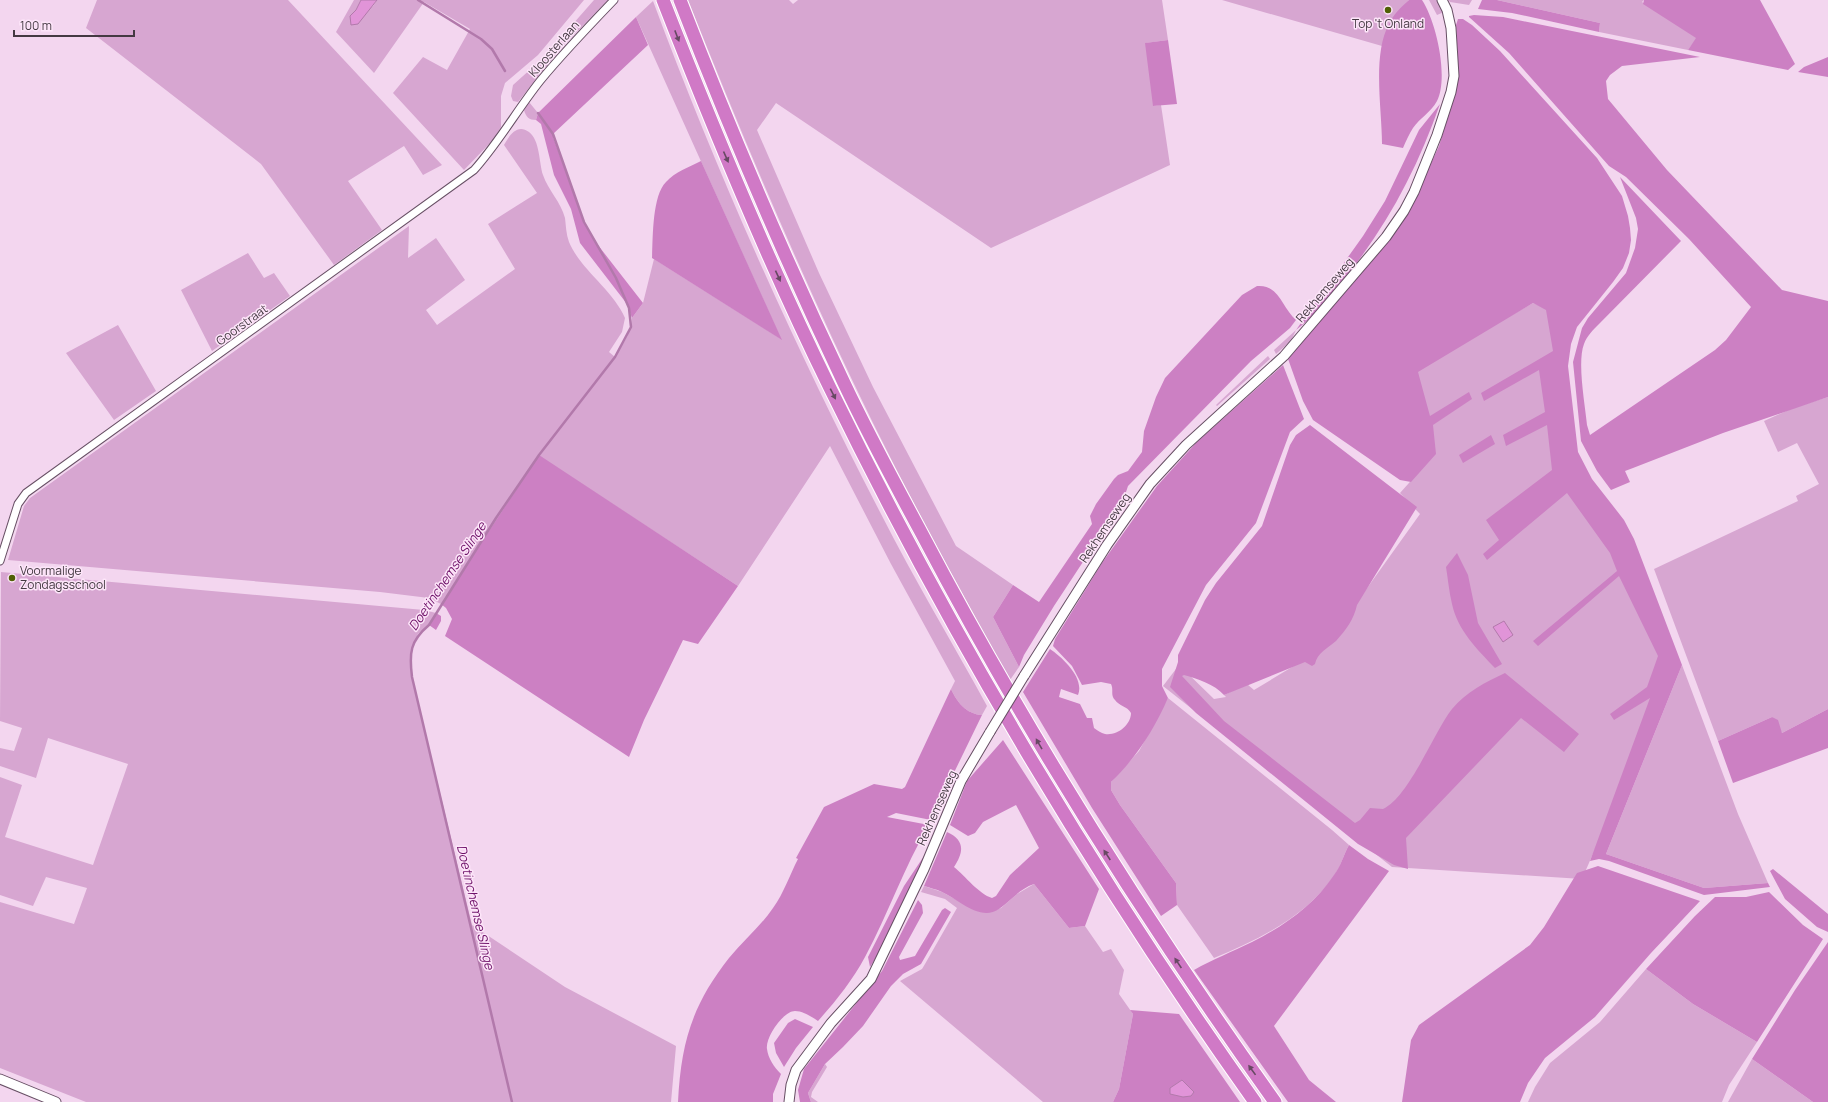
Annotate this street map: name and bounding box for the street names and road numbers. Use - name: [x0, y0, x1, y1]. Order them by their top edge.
- street label: Kloosterlaan: [524, 17, 583, 80]
- street label: Rekhemseweg: [1292, 254, 1358, 326]
- street label: Goorstraat: [212, 300, 271, 349]
- street label: Rekhemseweg: [1075, 489, 1134, 566]
- street label: Rekhemseweg: [912, 767, 961, 848]

